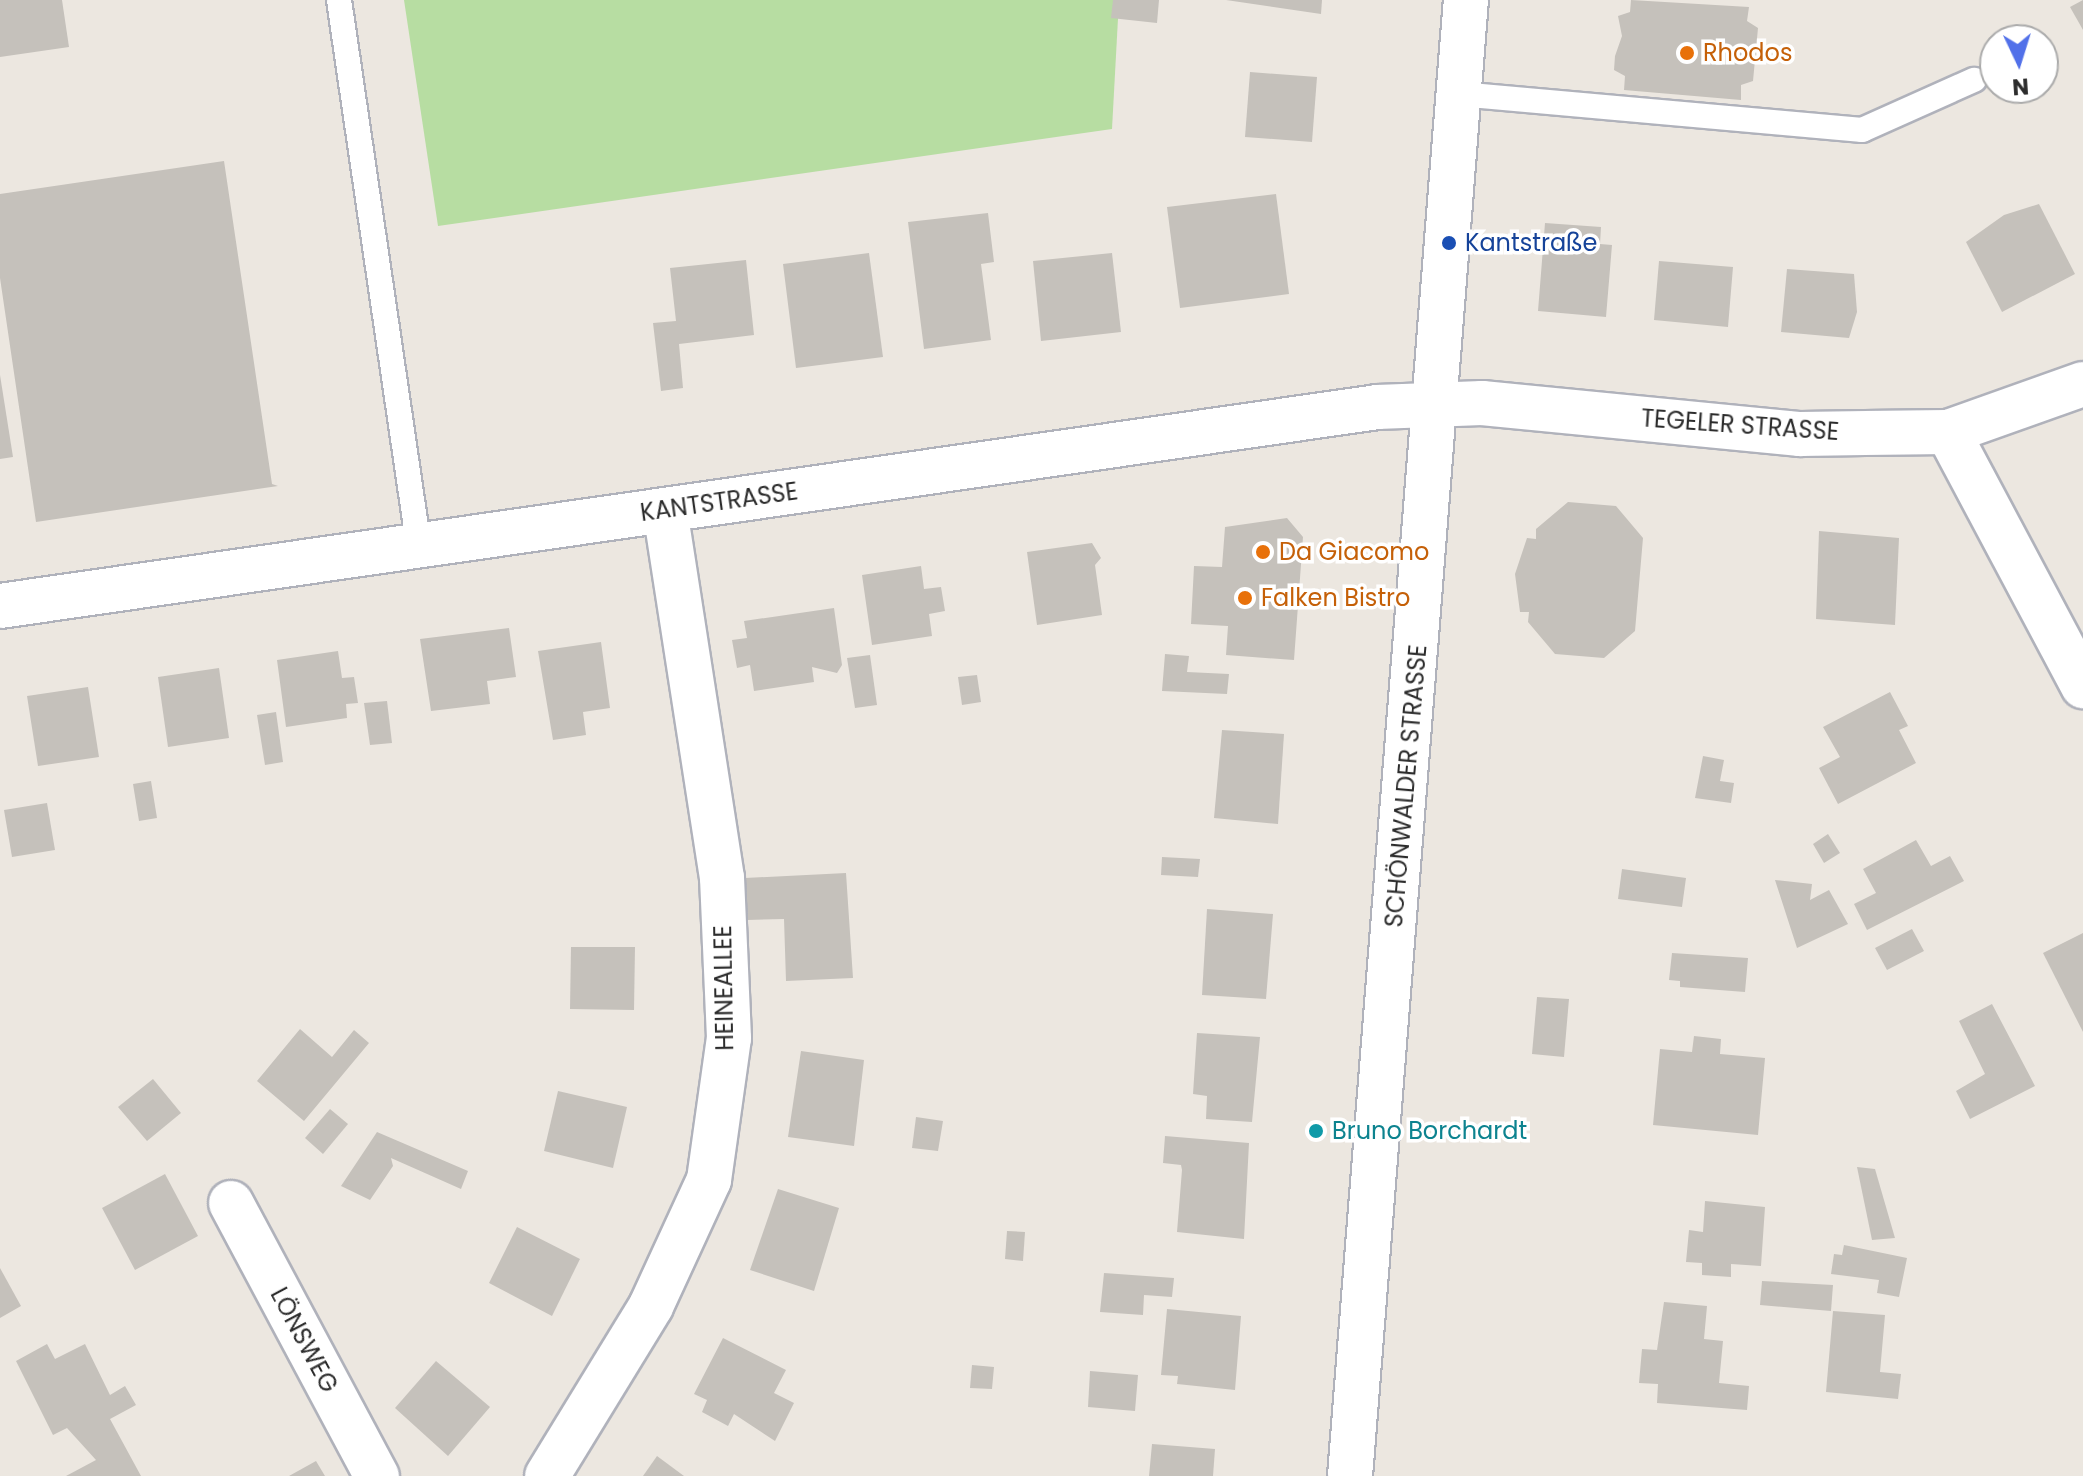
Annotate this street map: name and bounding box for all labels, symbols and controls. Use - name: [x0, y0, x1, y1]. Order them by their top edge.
- north arrow: [1979, 24, 2059, 104]
- place label: Rhodos: [1703, 39, 1792, 67]
- marker: Rhodos: [1678, 44, 1696, 62]
- text: N: [2011, 70, 2030, 102]
- place label: Kantstraße: [1465, 229, 1597, 257]
- marker: Kantstraße: [1440, 234, 1458, 252]
- street label: TEGELER STRASSE: [1640, 404, 1840, 446]
- street label: KANTSTRASSE: [638, 477, 800, 527]
- place label: Da Giacomo: [1279, 538, 1429, 566]
- marker: Da Giacomo: [1254, 543, 1272, 561]
- place label: Falken Bistro: [1261, 584, 1410, 612]
- marker: Falken Bistro: [1236, 589, 1254, 607]
- street label: SCHÖNWALDER STRASSE: [1379, 644, 1433, 928]
- street label: HEINEALLEE: [709, 925, 739, 1051]
- place label: Bruno Borchardt: [1332, 1117, 1527, 1145]
- marker: Bruno Borchardt: [1307, 1122, 1325, 1140]
- street label: LÖNSWEG: [264, 1283, 344, 1397]

